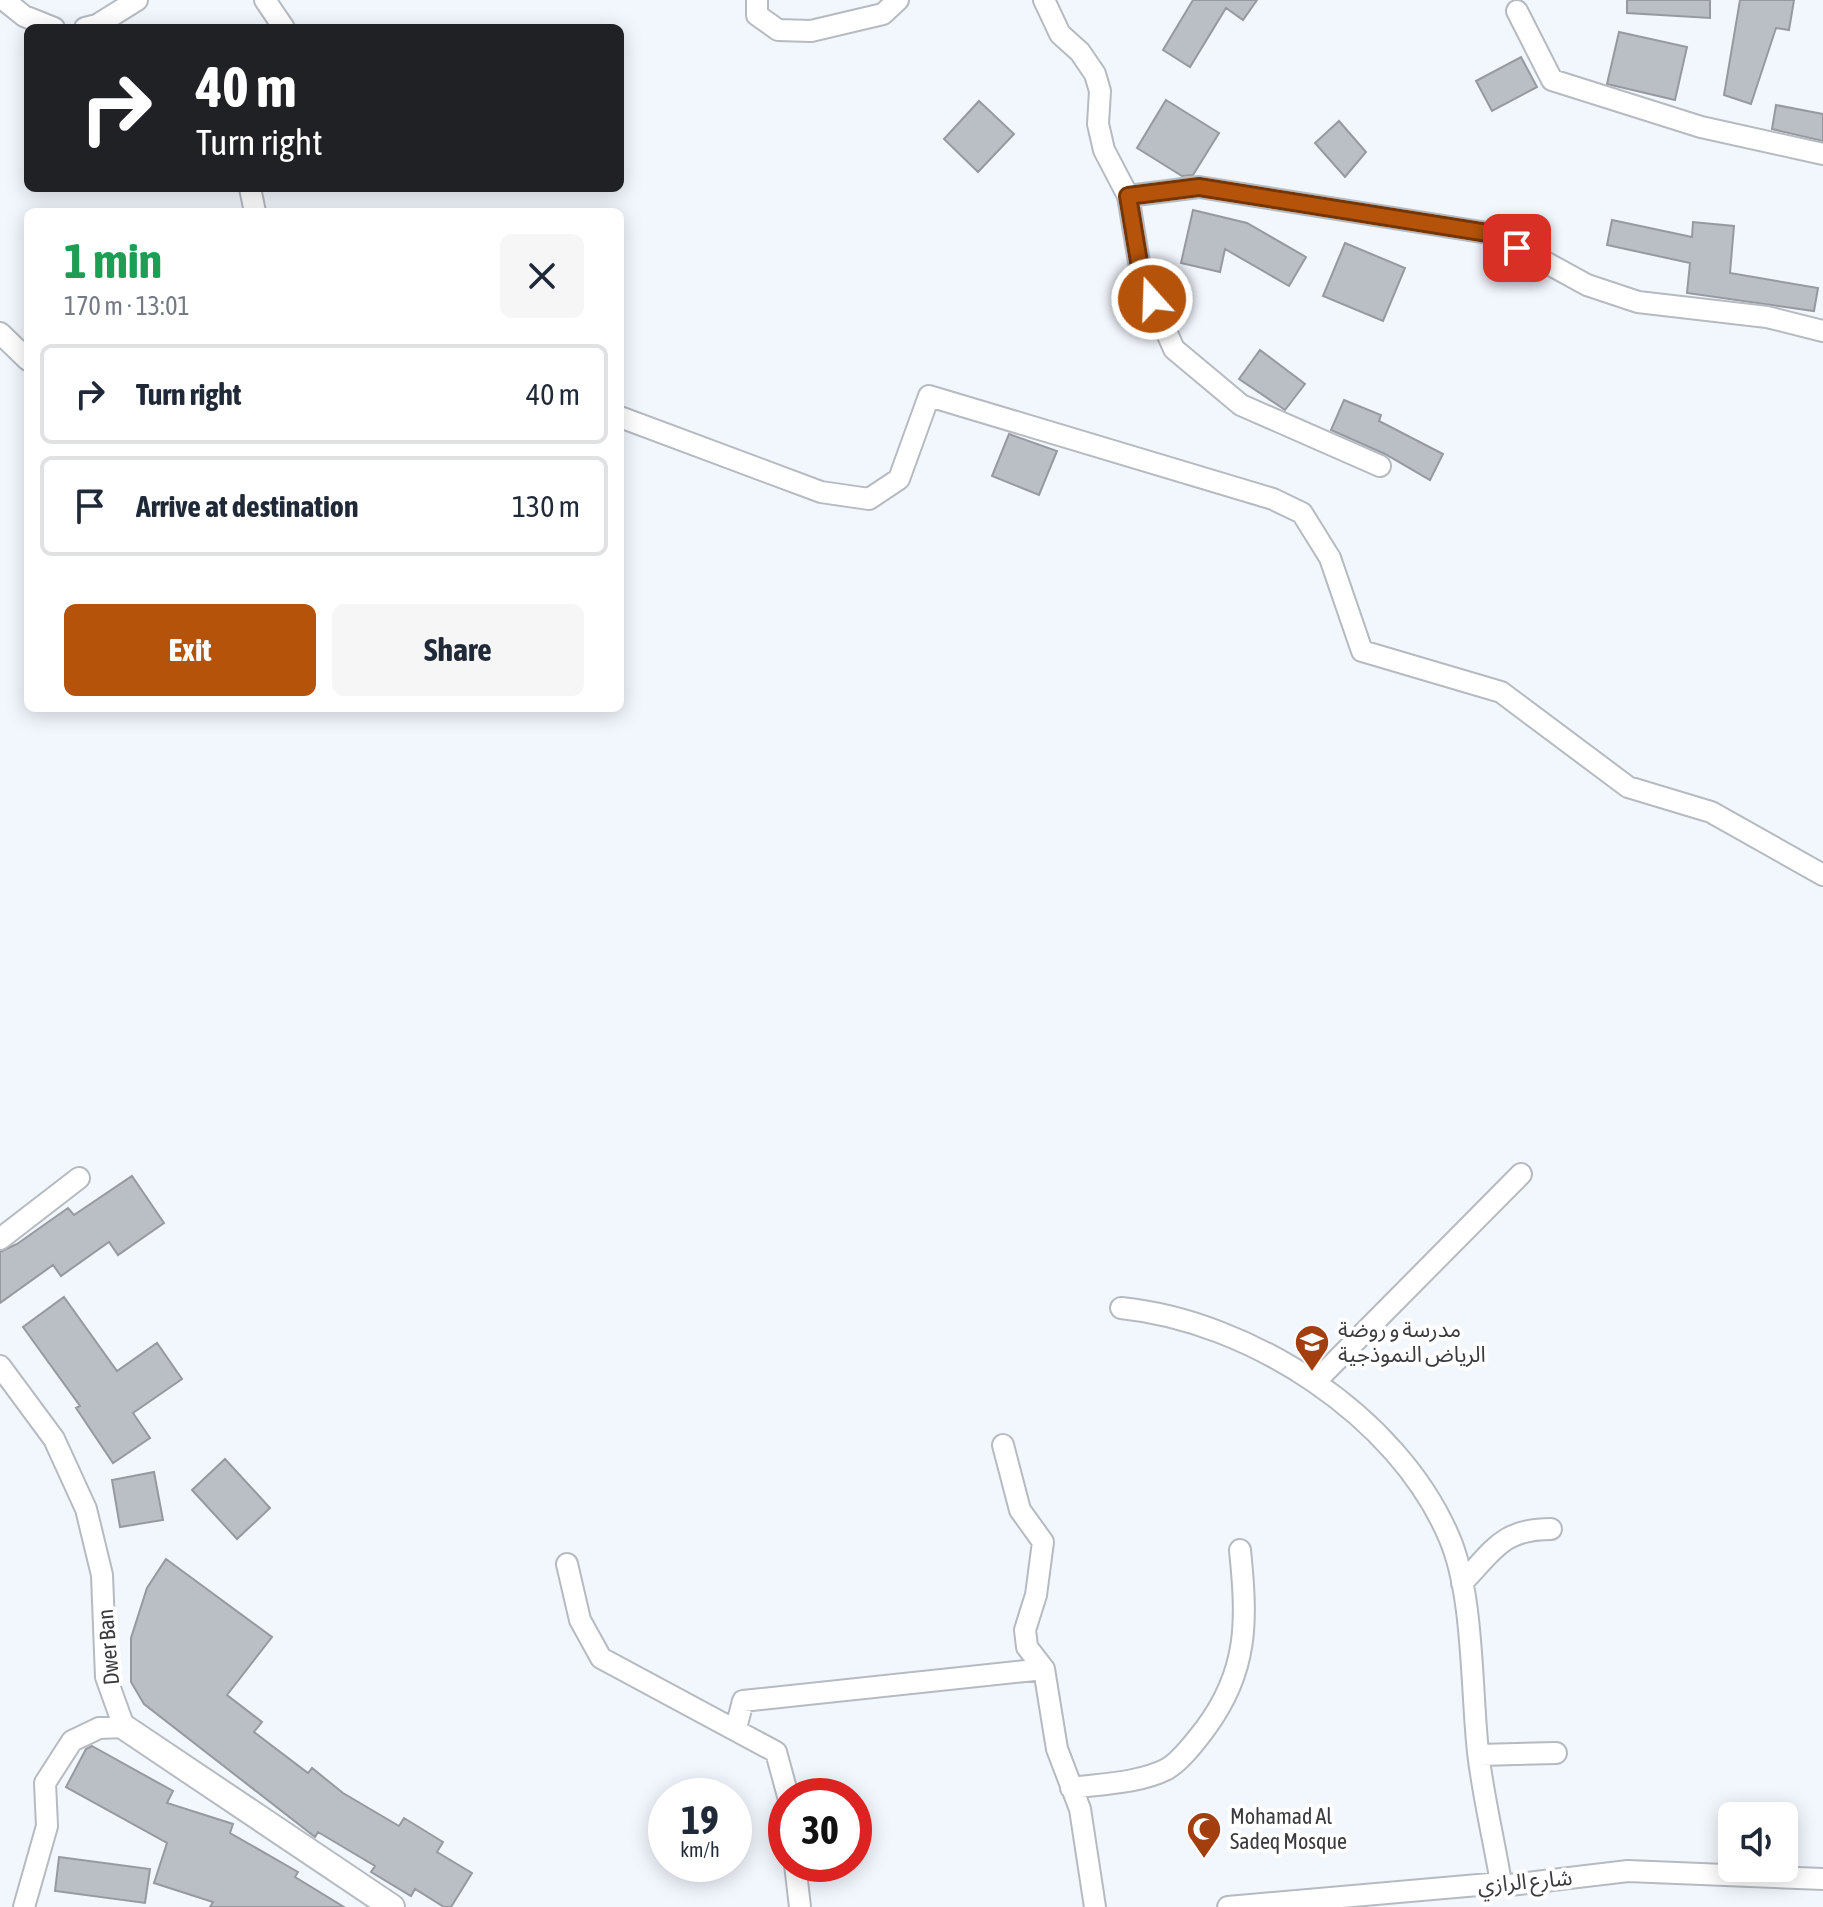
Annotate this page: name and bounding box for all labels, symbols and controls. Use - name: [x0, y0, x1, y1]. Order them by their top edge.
- text: 40 m: [196, 55, 297, 119]
- icon: right: [64, 56, 168, 160]
- text: Turn right: [196, 121, 323, 163]
- pin: [1483, 214, 1551, 282]
- icon: arrive: [1495, 226, 1539, 270]
- text: 1 min: [64, 233, 162, 288]
- button: close: [500, 234, 584, 318]
- position arrow: [1110, 257, 1194, 341]
- text: 170 m · 13:01: [64, 291, 190, 321]
- icon: right: [68, 372, 112, 416]
- text: Turn right: [136, 377, 242, 411]
- text: 40 m: [526, 377, 580, 411]
- icon: arrive: [68, 484, 112, 528]
- text: Arrive at destination: [136, 489, 358, 523]
- text: 130 m: [512, 489, 580, 523]
- button: Exit: [64, 604, 316, 696]
- button: Share: [332, 604, 584, 696]
- place label: مدرسة و روضة الرياض النموذجية: [1338, 1316, 1486, 1367]
- school or university icon: مدرسة و روضة الرياض النموذجية: [1293, 1323, 1331, 1373]
- street label: Dwer Ban: [92, 1608, 124, 1686]
- speed limit sign: 30: [768, 1778, 872, 1882]
- text: 19: [681, 1797, 719, 1842]
- map controls: [1718, 1802, 1798, 1882]
- button: sound: [1718, 1802, 1798, 1882]
- place label: Mohamad Al Sadeq Mosque: [1230, 1803, 1347, 1854]
- mosque icon: Mohamad Al Sadeq Mosque: [1185, 1810, 1223, 1860]
- text: km/h: [680, 1838, 720, 1861]
- street label: شارع الرازي: [1477, 1864, 1574, 1902]

